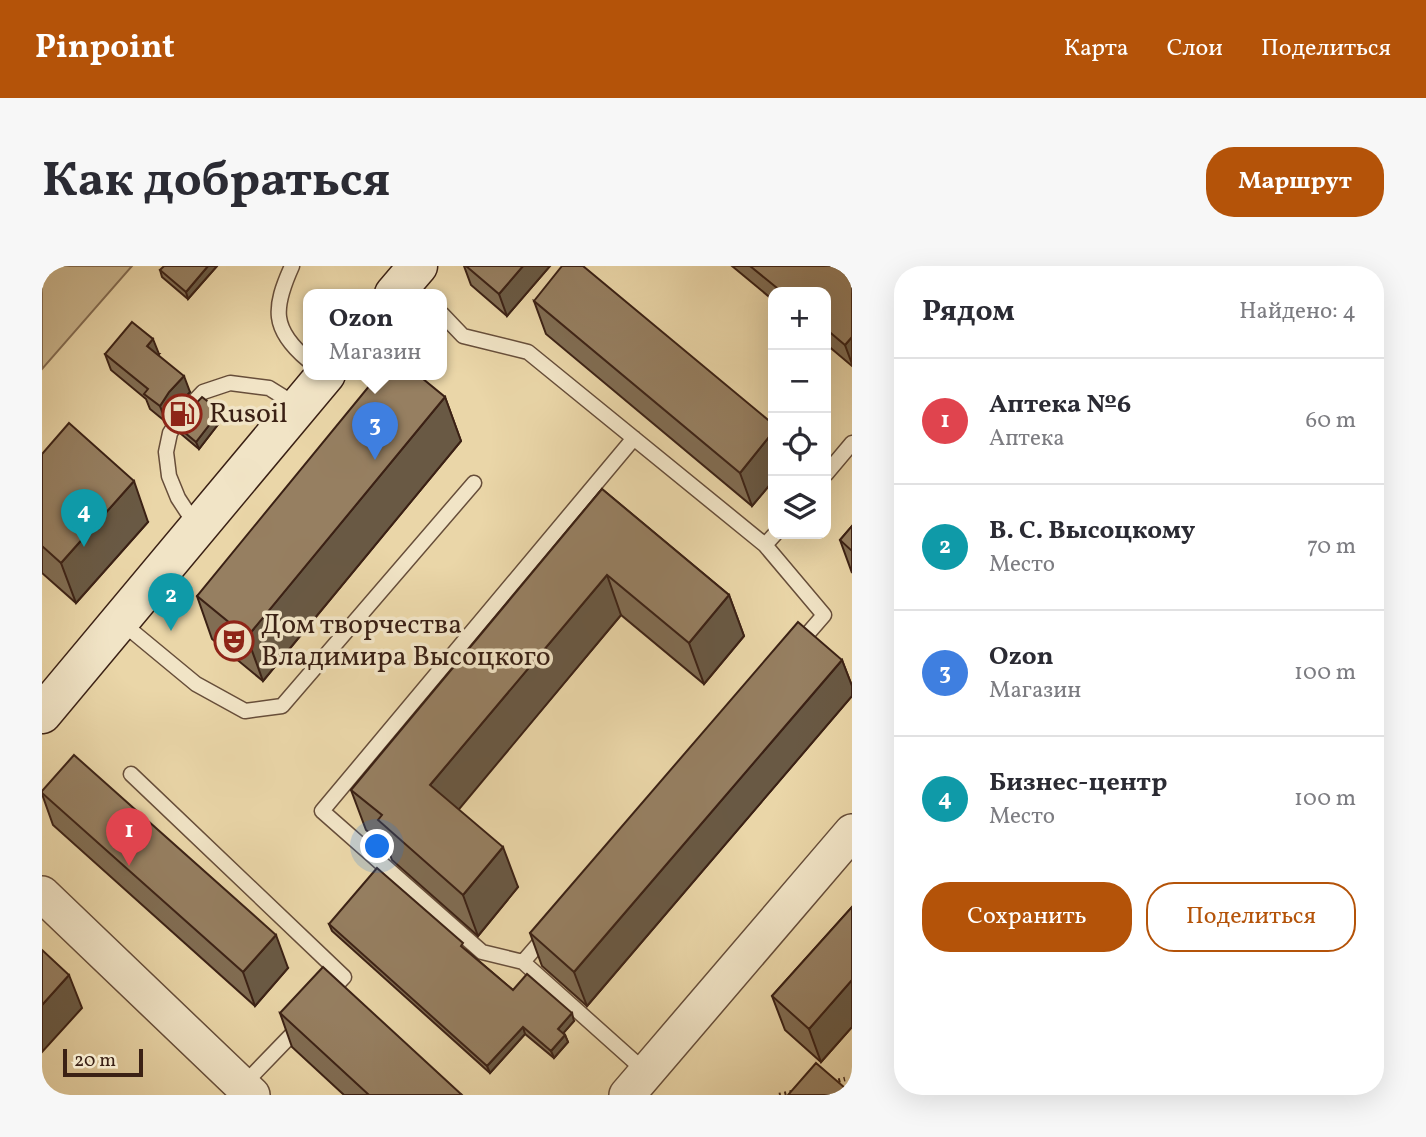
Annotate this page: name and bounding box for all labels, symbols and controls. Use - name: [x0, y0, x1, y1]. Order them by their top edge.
- text: Pinpoint: [35, 26, 175, 72]
- text: Карта: [1064, 32, 1129, 66]
- text: Слои: [1167, 32, 1223, 66]
- text: Поделиться: [1261, 32, 1391, 66]
- button: Маршрут: [1206, 147, 1384, 217]
- text: Как добраться: [42, 148, 390, 217]
- map controls: [768, 287, 831, 539]
- button: +: [768, 287, 831, 350]
- popup: [303, 289, 447, 380]
- text: Рядом: [922, 291, 1015, 333]
- text: Найдено: 4: [1239, 296, 1356, 328]
- text: Ozon: [329, 301, 393, 337]
- text: Магазин: [329, 337, 421, 369]
- button: −: [768, 350, 831, 413]
- text: Аптека №6: [989, 387, 1131, 423]
- fuel station icon: Rusoil: [161, 393, 203, 435]
- place label: Rusoil: [209, 395, 288, 434]
- pin: 3: [352, 402, 398, 460]
- text: 1: [940, 405, 950, 437]
- text: 60 m: [1306, 405, 1356, 437]
- button: locate: [768, 413, 831, 476]
- text: Аптека: [989, 423, 1065, 455]
- button: layers: [768, 476, 831, 539]
- pin: 4: [61, 489, 107, 547]
- text: В. С. Высоцкому: [989, 513, 1195, 549]
- text: 2: [939, 531, 951, 563]
- text: 70 m: [1307, 531, 1356, 563]
- text: Место: [989, 549, 1055, 581]
- pin: 2: [148, 573, 194, 631]
- place label: Дом творчества Владимира Высоцкого: [261, 606, 551, 677]
- theatre icon: Дом творчества Владимира Высоцкого: [213, 620, 255, 662]
- text: Ozon: [989, 639, 1054, 675]
- text: 3: [939, 657, 951, 689]
- text: 100 m: [1294, 657, 1356, 689]
- text: Магазин: [989, 675, 1081, 707]
- text: Бизнес-центр: [989, 765, 1167, 801]
- text: 4: [938, 783, 952, 815]
- text: 100 m: [1294, 783, 1356, 815]
- text: Место: [989, 801, 1055, 833]
- pin: 1: [106, 808, 152, 866]
- your location: [360, 829, 394, 863]
- button: Сохранить: [922, 882, 1132, 952]
- button: Поделиться: [1146, 882, 1356, 952]
- scale bar: [63, 1046, 144, 1078]
- text: 20 m: [74, 1048, 116, 1074]

